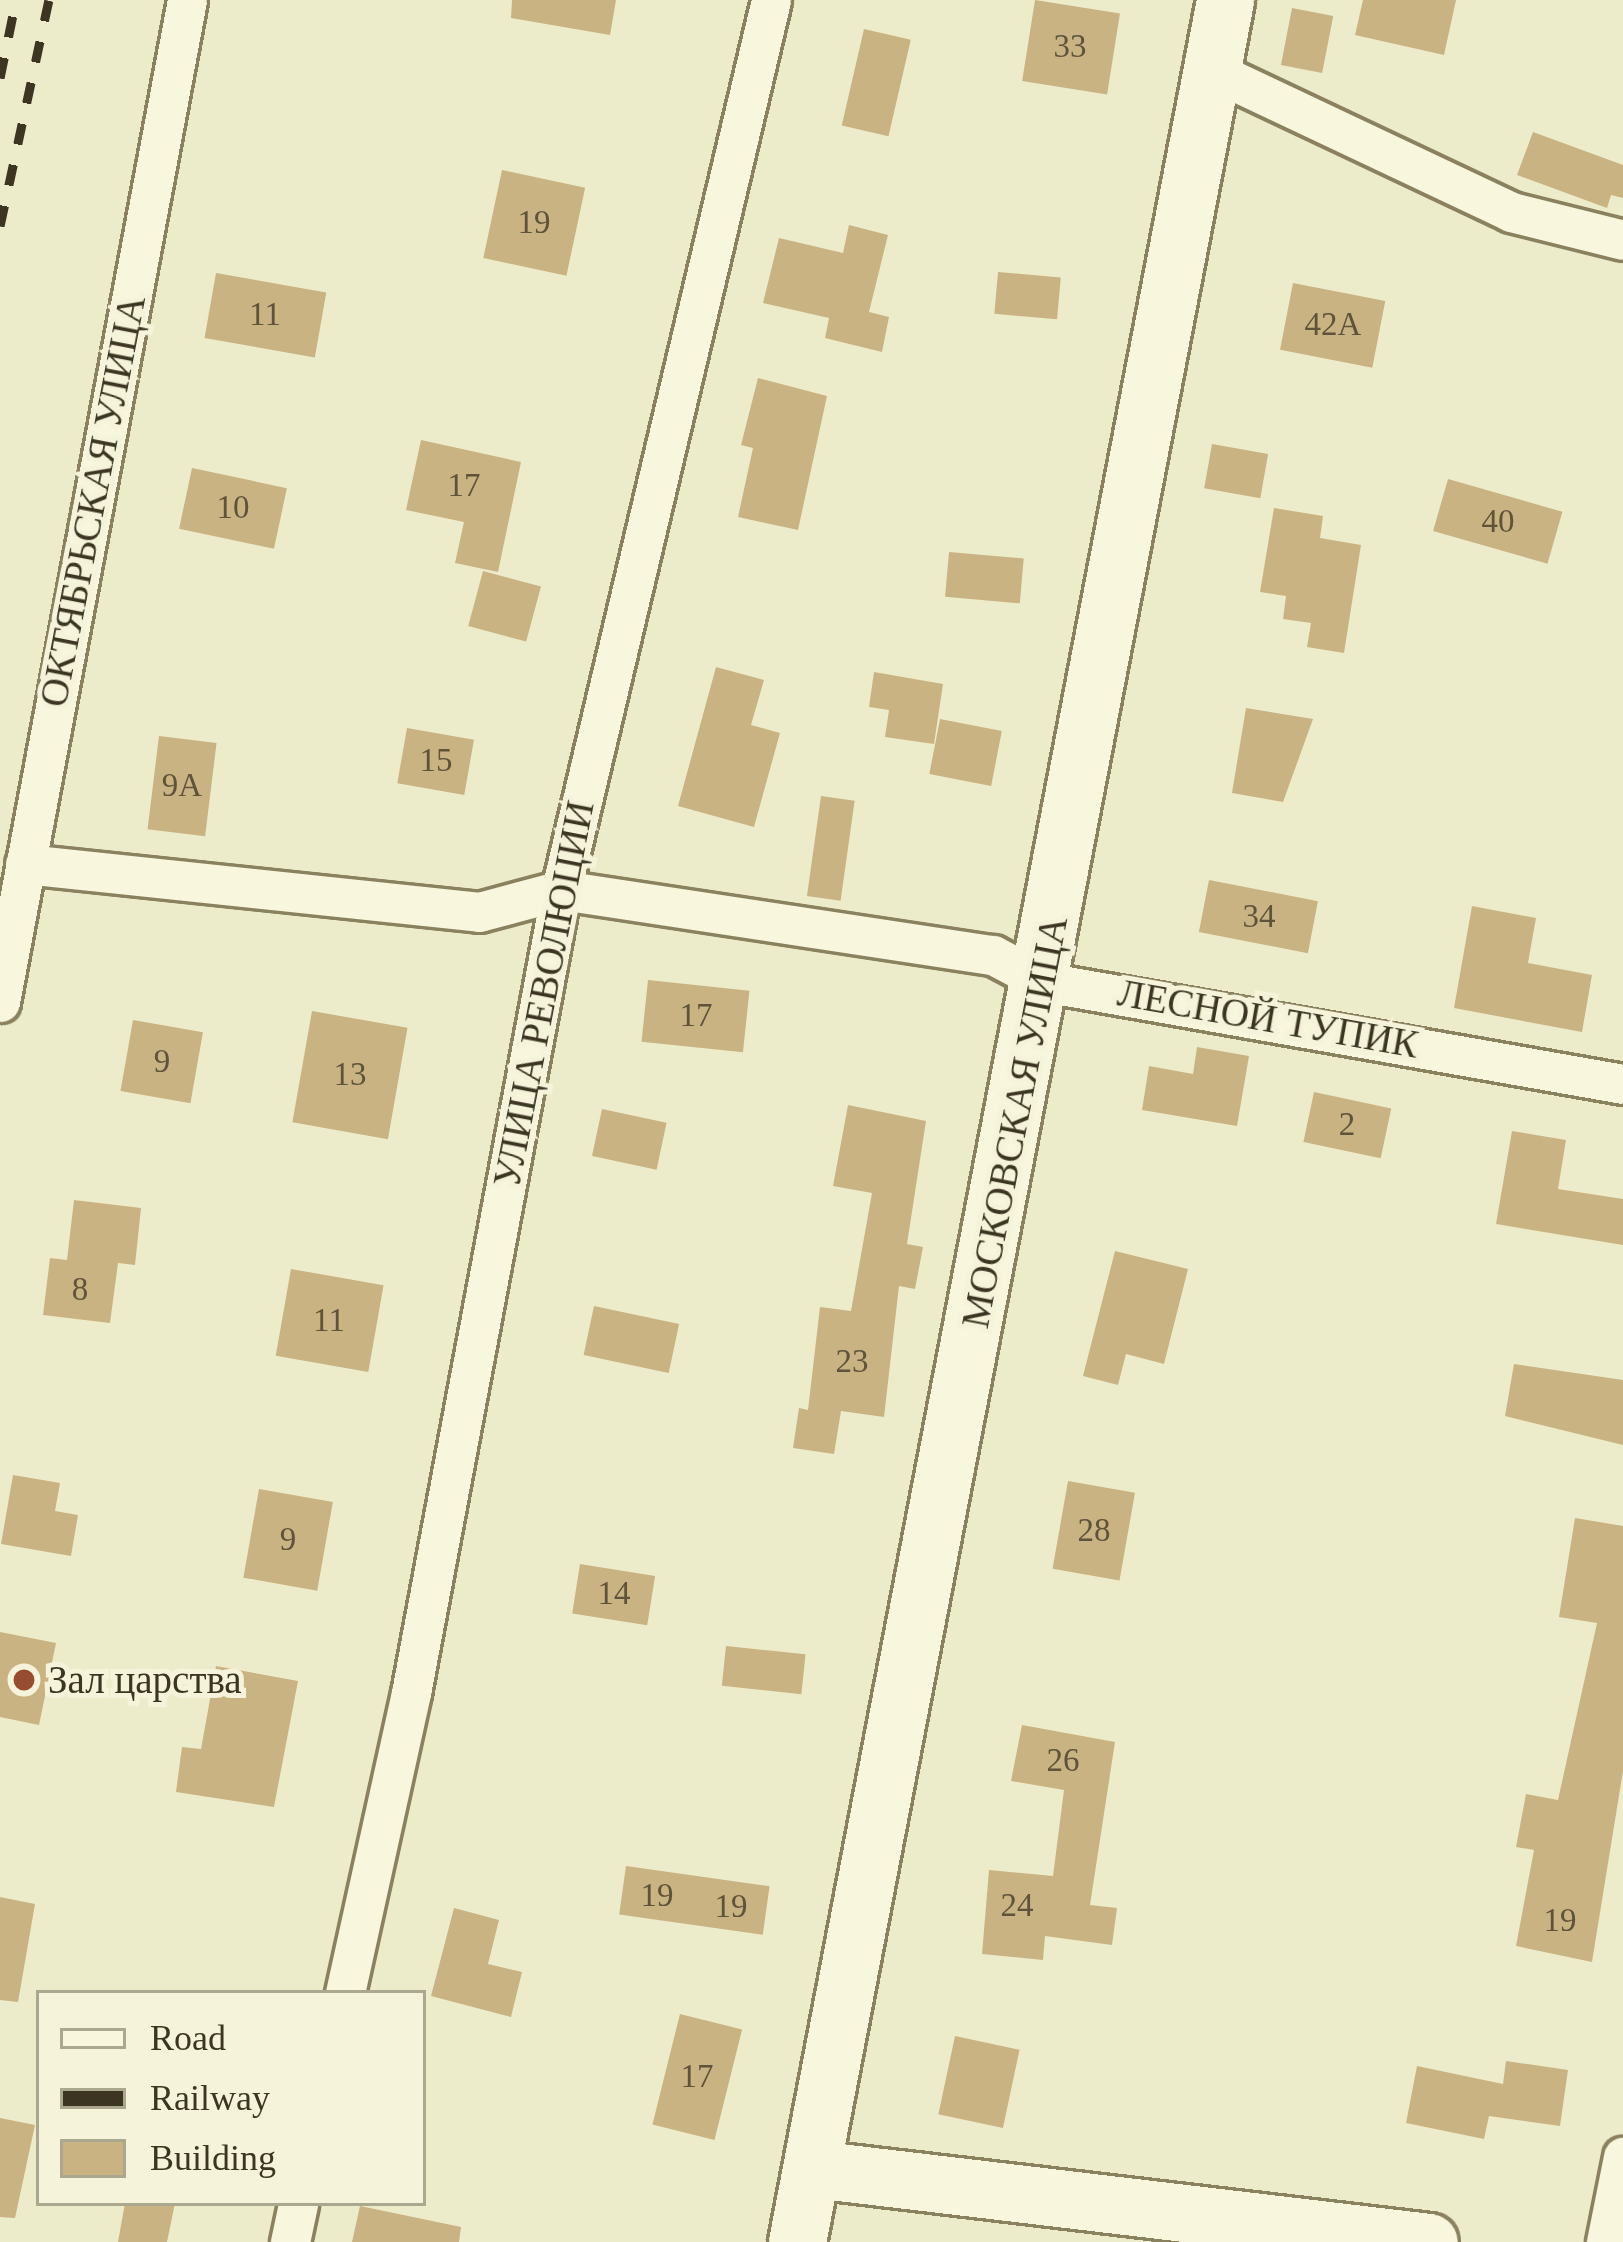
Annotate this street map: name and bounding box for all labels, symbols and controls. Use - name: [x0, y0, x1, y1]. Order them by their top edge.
- house number: 33: [1054, 27, 1086, 67]
- house number: 19: [518, 203, 550, 243]
- street label: ОКТЯБРЬСКАЯ УЛИЦА: [30, 291, 156, 711]
- house number: 11: [249, 295, 281, 335]
- house number: 42А: [1305, 305, 1361, 345]
- house number: 17: [448, 466, 480, 506]
- house number: 10: [216, 488, 250, 528]
- house number: 40: [1482, 502, 1514, 542]
- house number: 15: [420, 741, 452, 781]
- house number: 9А: [162, 766, 202, 806]
- street label: УЛИЦА РЕВОЛЮЦИИ: [484, 797, 604, 1191]
- house number: 34: [1242, 897, 1276, 937]
- street label: МОСКОВСКАЯ УЛИЦА: [952, 912, 1078, 1332]
- street label: ЛЕСНОЙ ТУПИК: [1114, 970, 1422, 1068]
- house number: 17: [680, 996, 712, 1036]
- house number: 9: [154, 1042, 170, 1082]
- house number: 13: [334, 1055, 366, 1095]
- house number: 2: [1339, 1105, 1355, 1145]
- house number: 8: [72, 1270, 88, 1310]
- house number: 11: [313, 1301, 345, 1341]
- house number: 23: [836, 1342, 868, 1382]
- house number: 28: [1078, 1511, 1110, 1551]
- house number: 9: [280, 1520, 296, 1560]
- house number: 14: [598, 1574, 630, 1614]
- place label: Зал царства: [48, 1657, 242, 1703]
- marker: Зал царства: [11, 1667, 37, 1693]
- house number: 26: [1046, 1741, 1080, 1781]
- house number: 19: [640, 1876, 674, 1916]
- house number: 24: [1000, 1886, 1034, 1926]
- house number: 19: [714, 1887, 748, 1927]
- house number: 19: [1544, 1901, 1576, 1941]
- legend: [36, 1990, 426, 2206]
- text: Road: [150, 2018, 226, 2058]
- house number: 17: [680, 2057, 714, 2097]
- text: Railway: [150, 2078, 270, 2118]
- text: Building: [150, 2138, 276, 2178]

